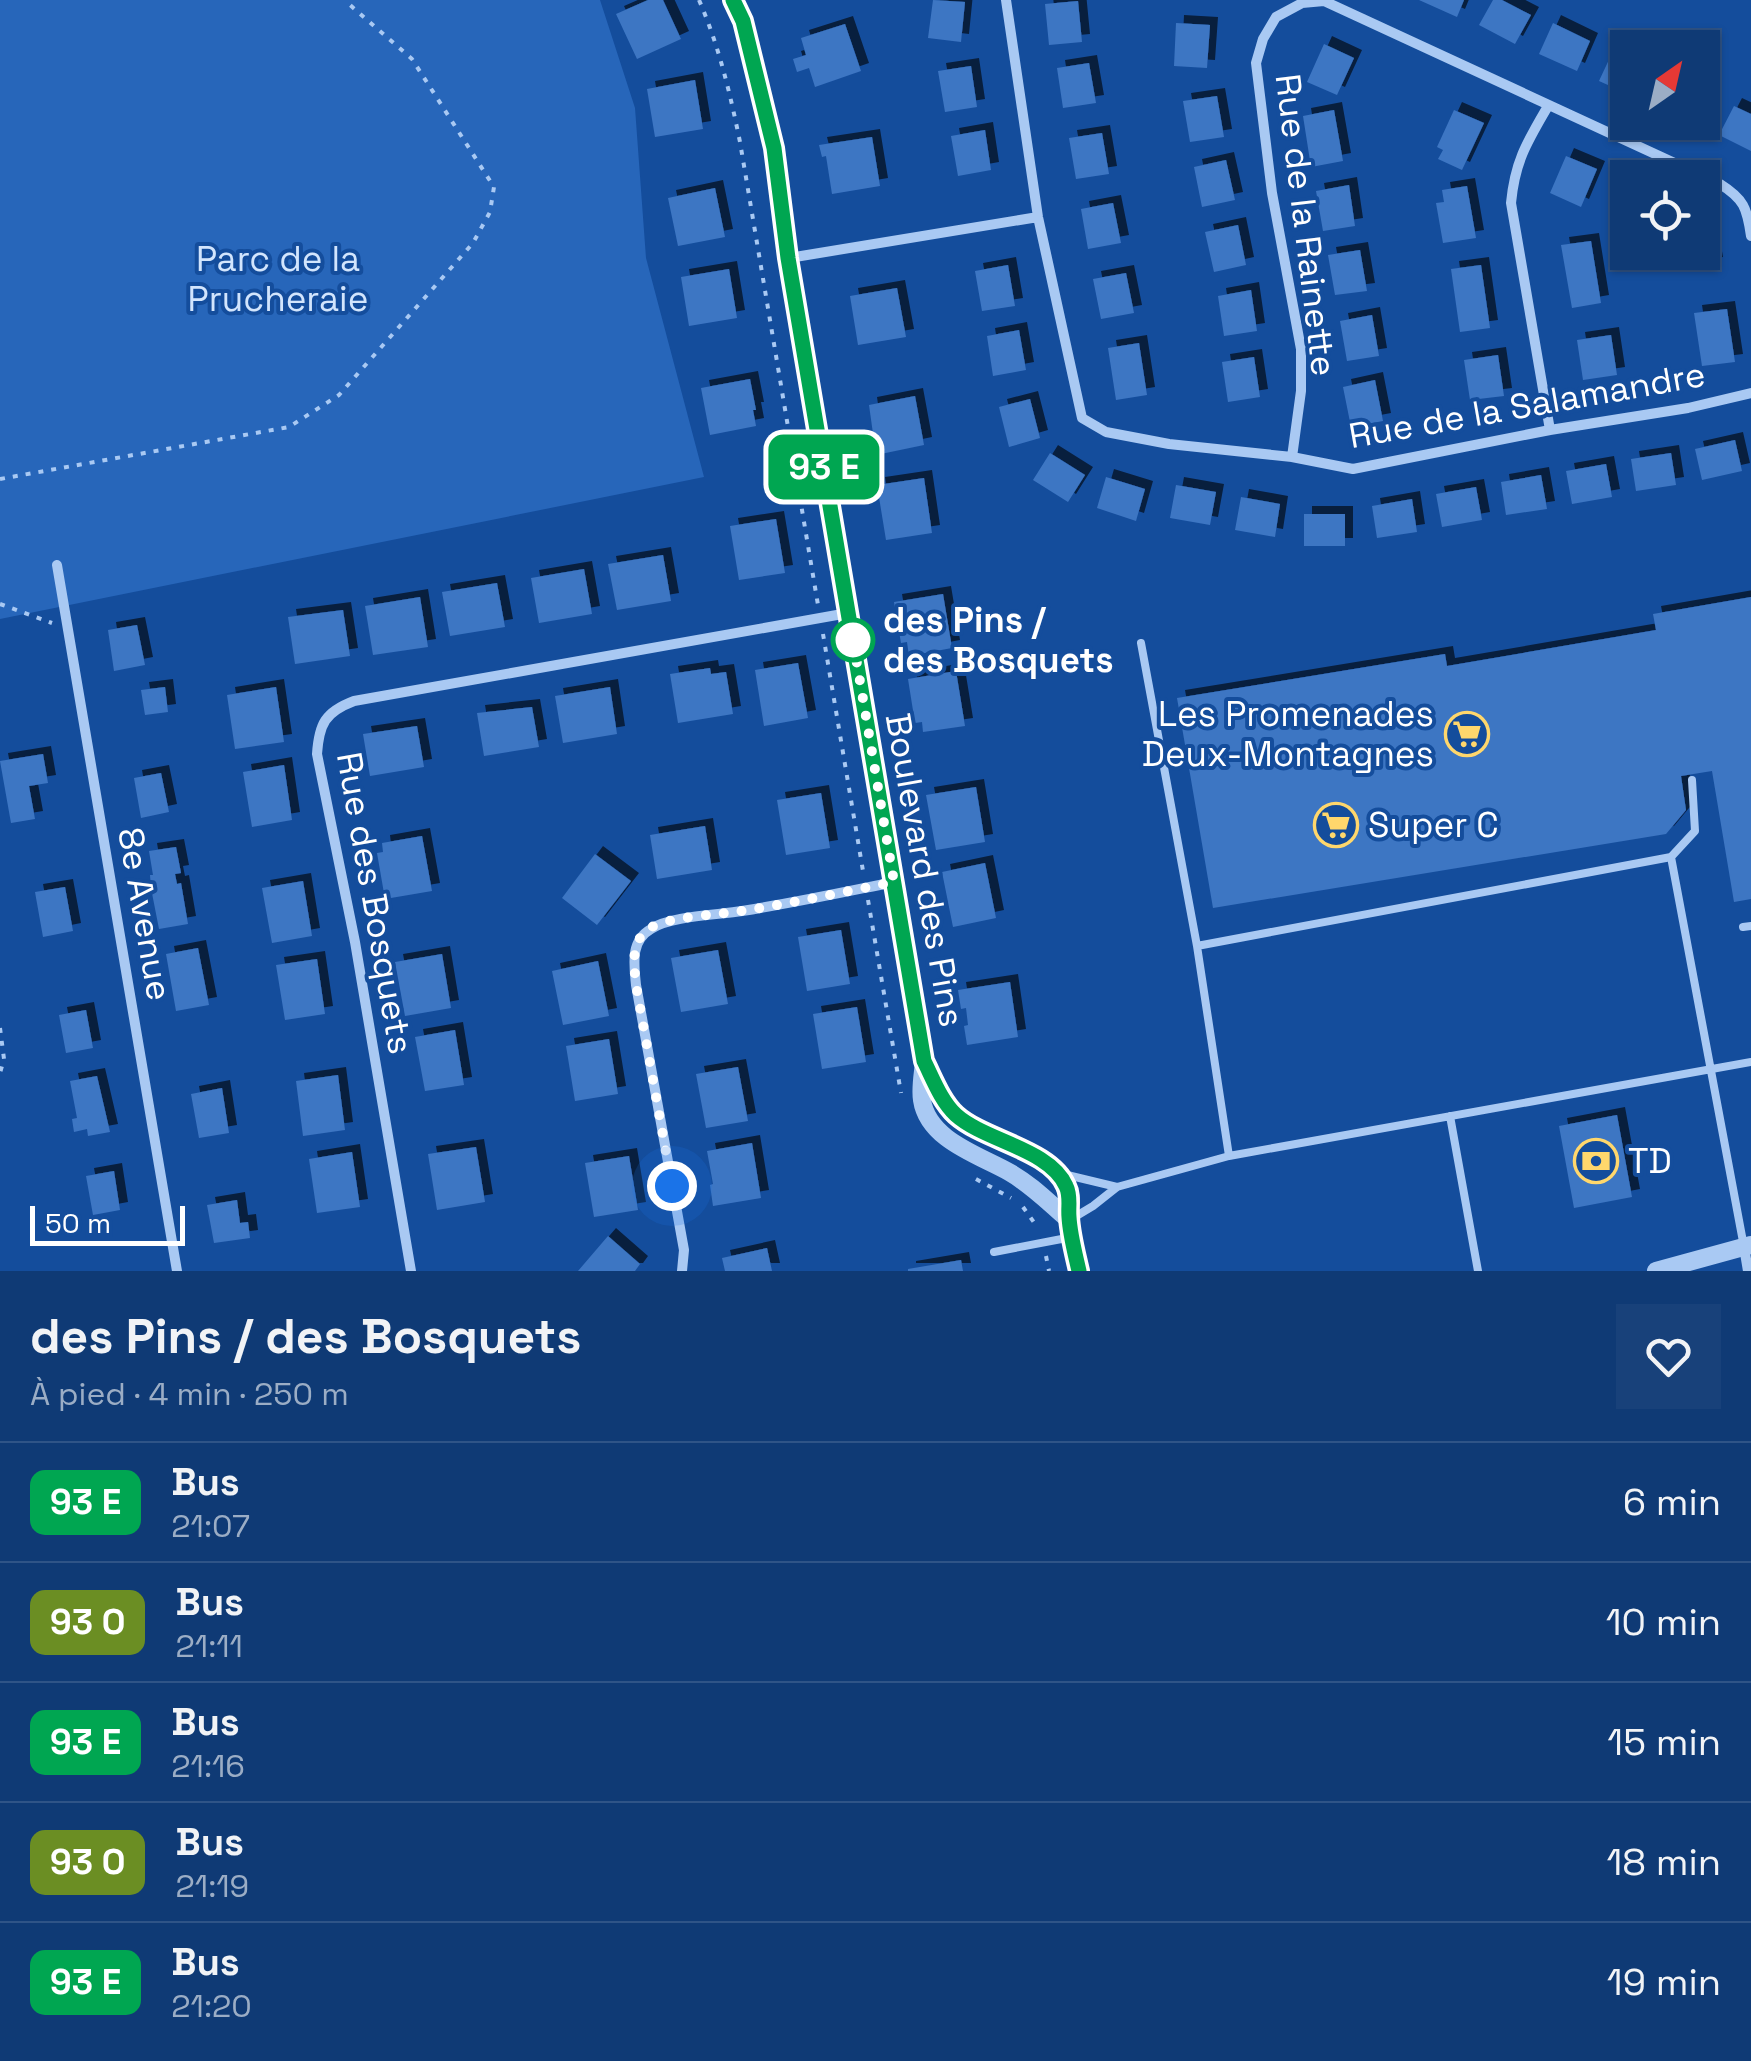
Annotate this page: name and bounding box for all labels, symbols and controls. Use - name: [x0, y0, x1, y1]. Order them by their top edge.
- north arrow: [1610, 30, 1720, 140]
- map controls: [1610, 30, 1720, 270]
- street label: Rue de la Rainette: [1266, 71, 1346, 379]
- button: locate: [1610, 160, 1720, 270]
- park label: Parc de la Prucheraie: [188, 237, 368, 321]
- street label: Rue de la Salamandre: [1345, 352, 1709, 458]
- line badge: 93 E: [754, 434, 894, 500]
- text: 93 E: [788, 445, 860, 489]
- place label: des Pins / des Bosquets: [883, 598, 1114, 682]
- marker: des Pins / des Bosquets: [832, 619, 874, 661]
- place label: Les Promenades Deux-Montagnes: [1142, 692, 1434, 776]
- street label: Boulevard des Pins: [876, 710, 974, 1030]
- supermarket icon: Les Promenades Deux-Montagnes: [1444, 711, 1490, 757]
- street label: Rue des Bosquets: [327, 749, 423, 1057]
- supermarket icon: Super C: [1313, 802, 1359, 848]
- place label: Super C: [1368, 803, 1499, 847]
- street label: 8e Avenue: [108, 824, 182, 1004]
- bank icon: TD: [1573, 1138, 1619, 1184]
- place label: TD: [1628, 1139, 1672, 1183]
- your location: [647, 1161, 697, 1211]
- scale bar: [30, 1201, 185, 1246]
- text: 50 m: [45, 1205, 111, 1241]
- button: heart: [1616, 1304, 1721, 1409]
- text: des Pins / des Bosquets: [30, 1306, 581, 1367]
- text: À pied · 4 min · 250 m: [30, 1374, 349, 1414]
- text: Bus: [171, 1458, 240, 1506]
- text: 6 min: [1623, 1478, 1721, 1526]
- text: 93 E: [50, 1480, 121, 1524]
- text: 21:07: [171, 1506, 250, 1546]
- text: Bus: [175, 1578, 244, 1626]
- text: 10 min: [1606, 1598, 1721, 1646]
- text: 93 O: [50, 1600, 125, 1644]
- text: 21:11: [175, 1626, 243, 1666]
- text: Bus: [171, 1698, 240, 1746]
- text: 15 min: [1607, 1718, 1721, 1766]
- text: 93 E: [50, 1720, 121, 1764]
- text: 21:16: [171, 1746, 245, 1786]
- text: Bus: [175, 1818, 244, 1866]
- text: 18 min: [1606, 1838, 1721, 1886]
- text: 93 O: [50, 1840, 125, 1884]
- text: 21:19: [175, 1866, 249, 1906]
- text: Bus: [171, 1938, 240, 1986]
- text: 19 min: [1607, 1958, 1721, 2006]
- text: 93 E: [50, 1960, 121, 2004]
- text: 21:20: [171, 1986, 252, 2026]

